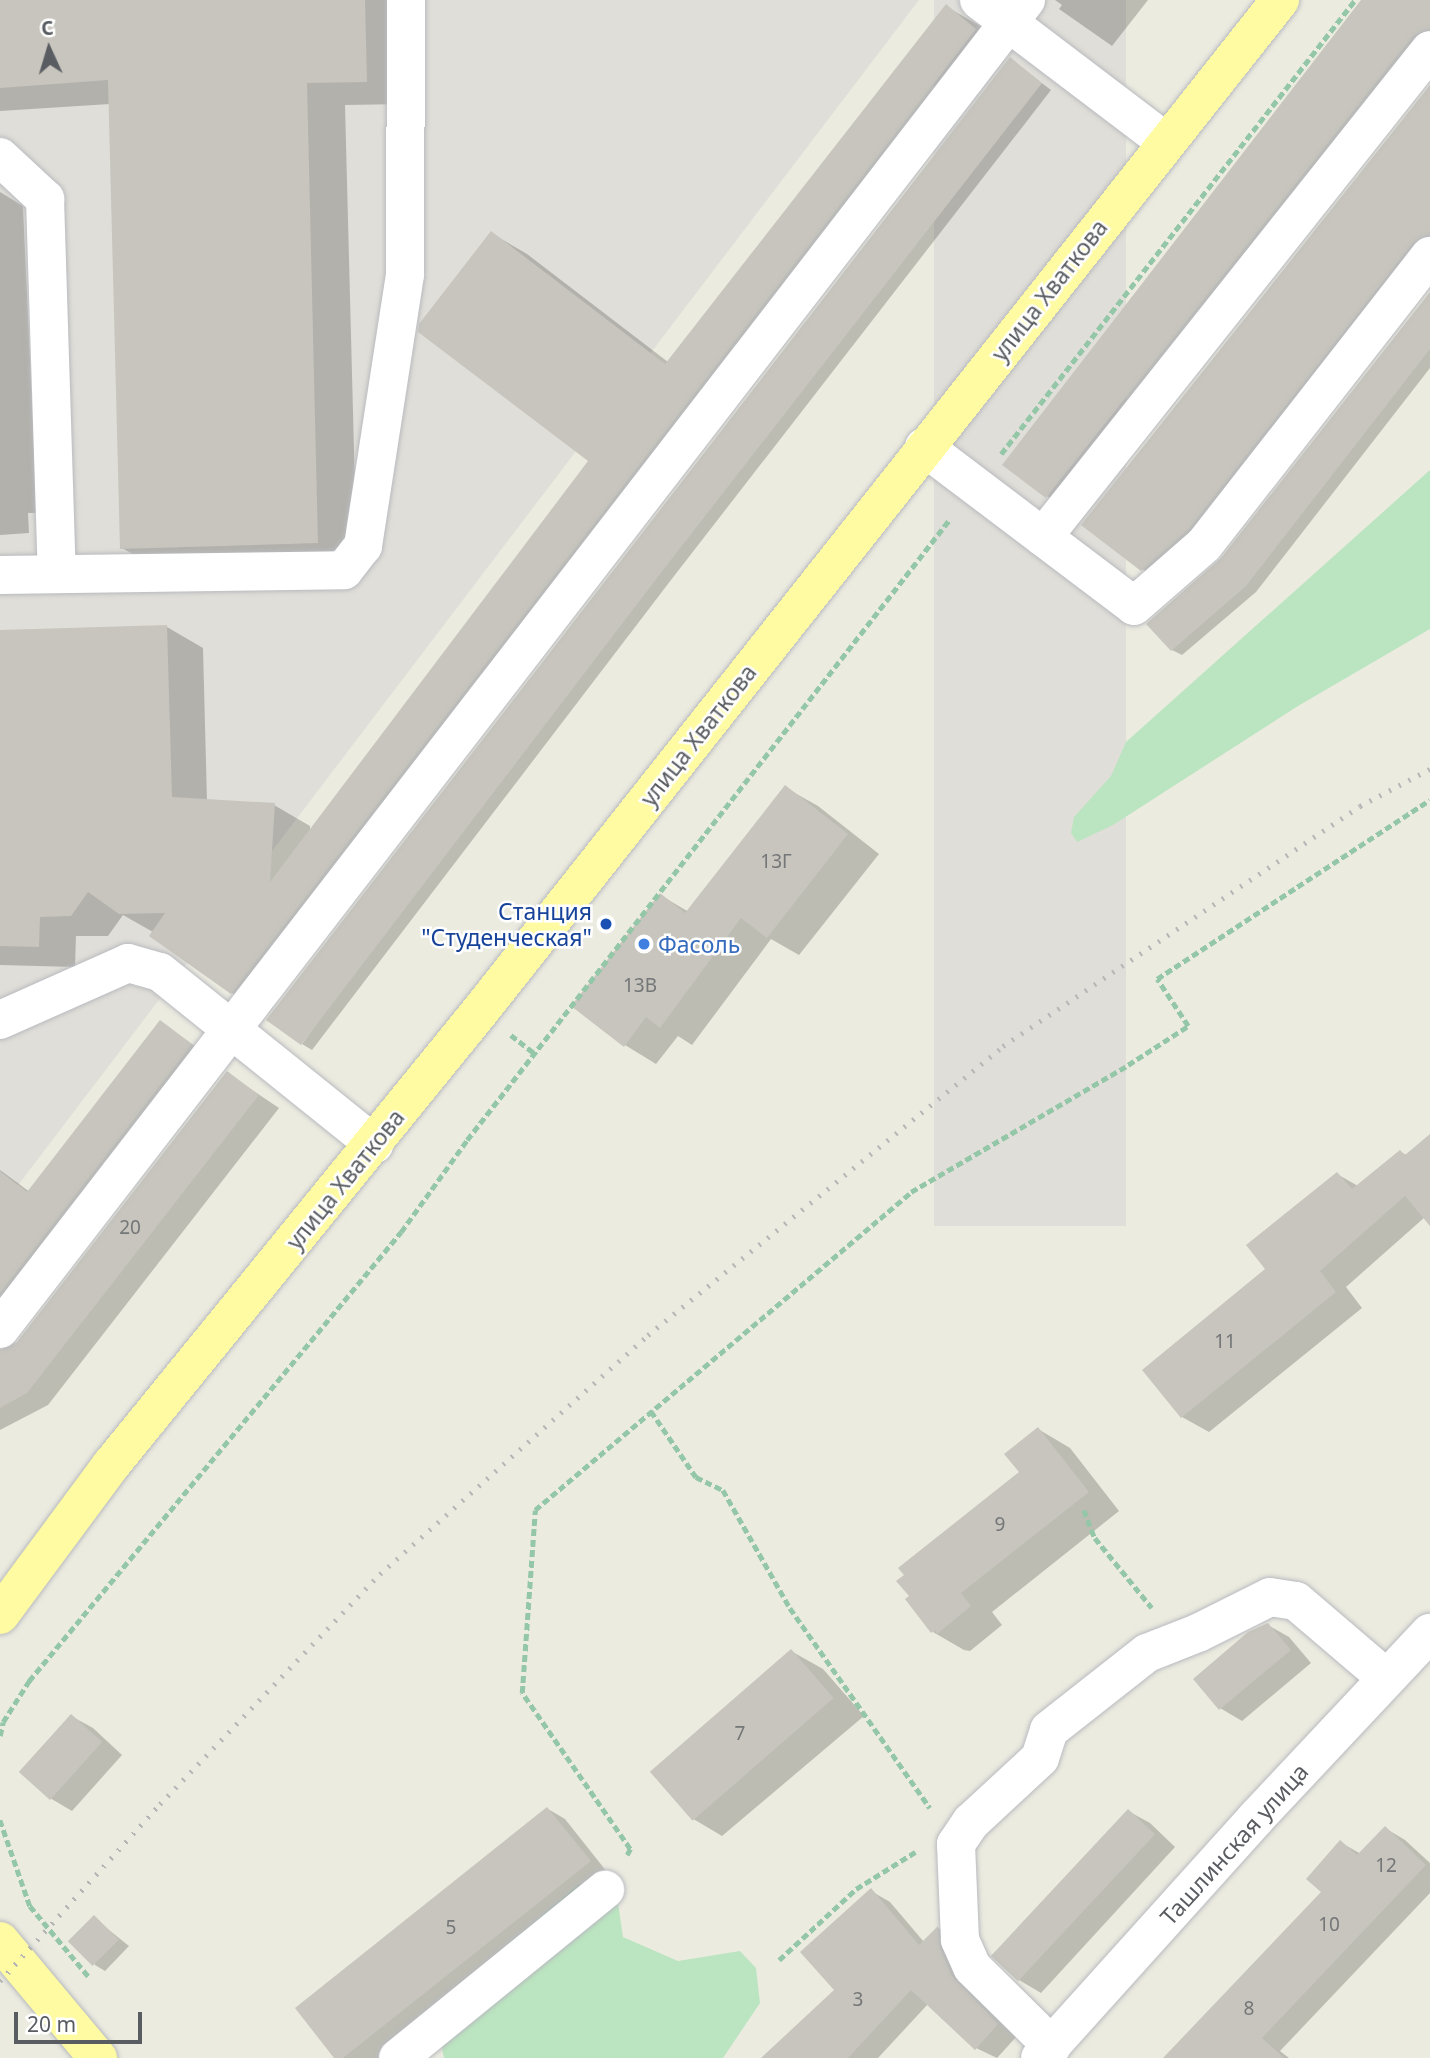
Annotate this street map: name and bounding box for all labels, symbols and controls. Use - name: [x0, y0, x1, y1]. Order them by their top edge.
- north arrow: [14, 14, 84, 84]
- text: С: [41, 15, 55, 41]
- street label: улица Хваткова: [985, 214, 1113, 366]
- street label: улица Хваткова: [634, 659, 762, 811]
- house number: 13Г: [760, 851, 792, 873]
- place label: Станция "Студенческая": [421, 897, 592, 951]
- marker: Станция "Студенческая": [598, 916, 614, 932]
- place label: Фасоль: [658, 930, 740, 958]
- marker: Фасоль: [636, 936, 652, 952]
- house number: 13В: [623, 975, 657, 997]
- street label: улица Хваткова: [280, 1103, 410, 1255]
- house number: 20: [119, 1217, 141, 1239]
- house number: 11: [1214, 1331, 1236, 1353]
- house number: 9: [995, 1514, 1005, 1536]
- house number: 7: [735, 1723, 745, 1745]
- street label: Ташлинская улица: [1154, 1758, 1314, 1930]
- house number: 12: [1375, 1855, 1397, 1877]
- house number: 10: [1318, 1914, 1340, 1936]
- house number: 5: [446, 1917, 456, 1939]
- house number: 3: [853, 1989, 863, 2011]
- scale bar: [18, 1998, 145, 2042]
- house number: 8: [1244, 1998, 1254, 2020]
- text: 20 m: [27, 2010, 76, 2038]

